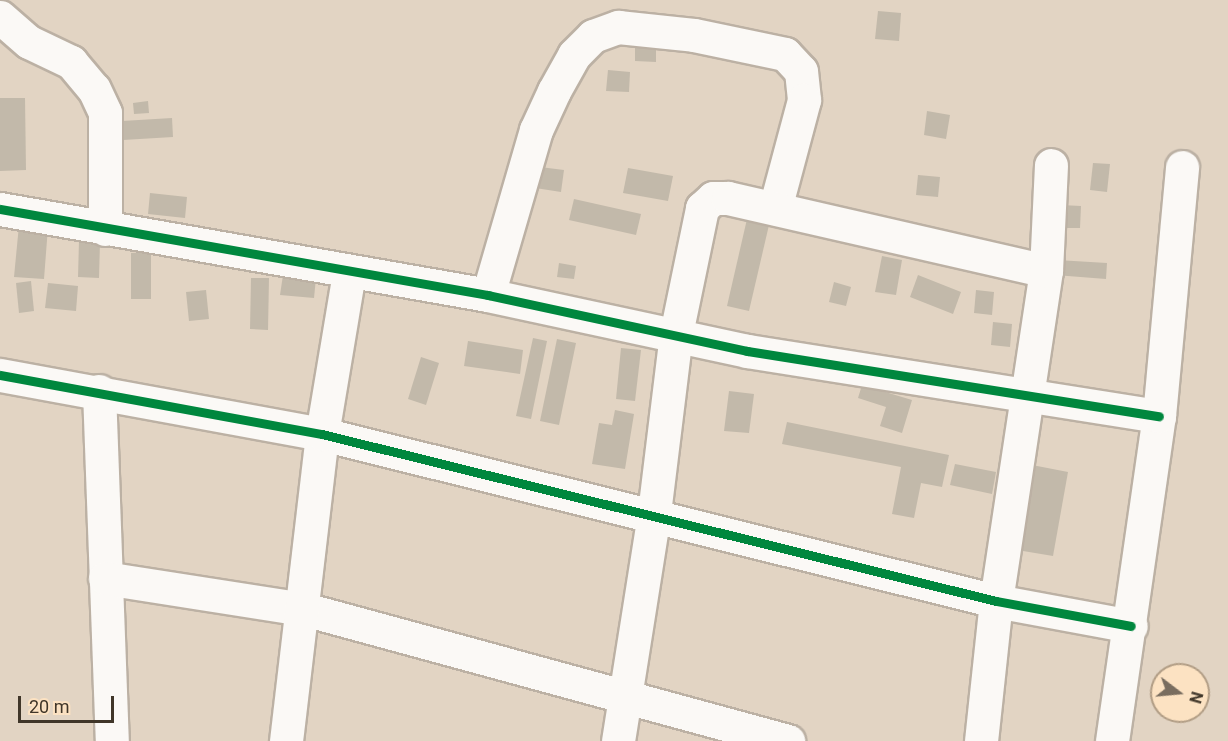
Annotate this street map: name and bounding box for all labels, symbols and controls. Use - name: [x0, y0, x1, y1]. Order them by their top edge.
- north arrow: [1150, 663, 1210, 723]
- scale bar: [21, 684, 117, 722]
- text: N: [1185, 689, 1207, 706]
- text: 20 m: [29, 696, 69, 717]

